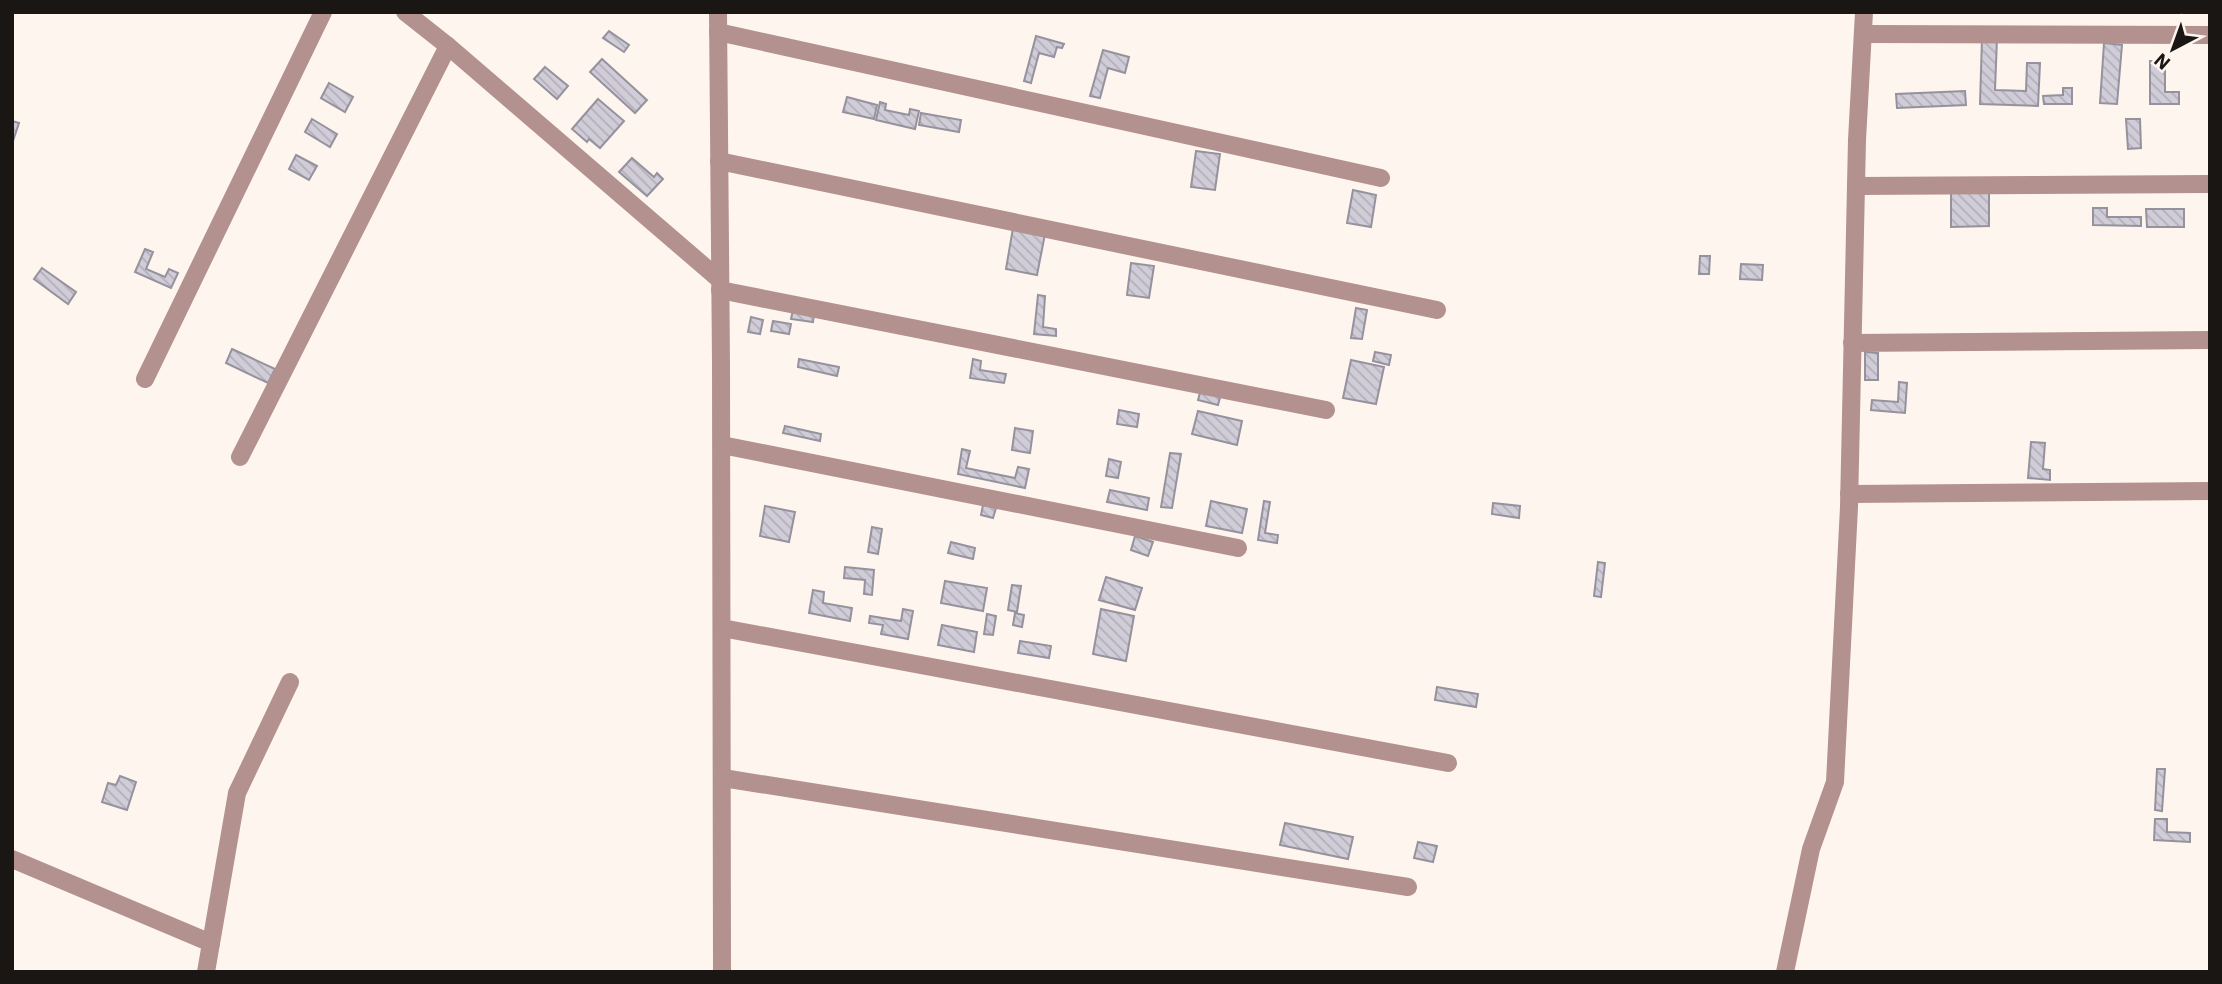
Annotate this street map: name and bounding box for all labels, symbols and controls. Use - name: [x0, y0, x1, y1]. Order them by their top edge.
- north arrow: [2138, 14, 2208, 84]
- text: N: [2149, 48, 2175, 75]

